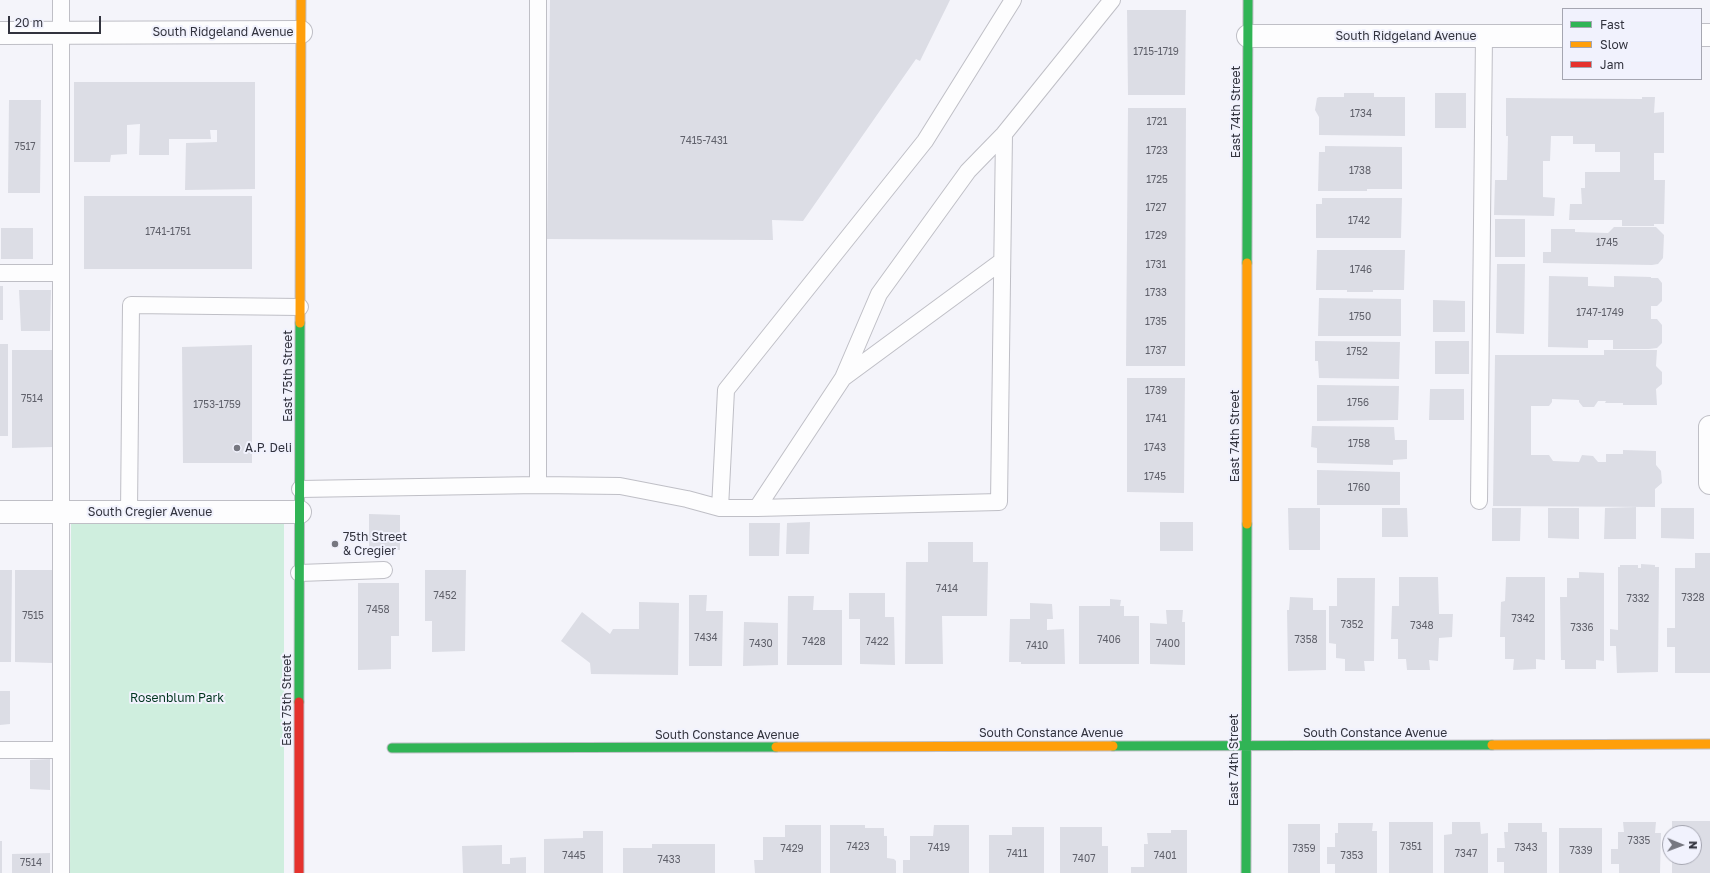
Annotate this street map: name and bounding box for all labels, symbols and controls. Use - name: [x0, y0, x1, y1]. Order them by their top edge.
- scale bar: [10, 8, 103, 34]
- legend: [1562, 8, 1702, 80]
- text: 20 m: [15, 15, 43, 30]
- text: Fast: [1600, 17, 1625, 32]
- street label: South Ridgeland Avenue: [152, 25, 294, 39]
- street label: South Ridgeland Avenue: [1335, 29, 1477, 43]
- text: Slow: [1600, 37, 1628, 52]
- house number: 1715-1719: [1133, 46, 1179, 58]
- text: Jam: [1600, 57, 1624, 72]
- street label: East 74th Street: [1229, 66, 1243, 158]
- house number: 1734: [1350, 108, 1372, 120]
- house number: 1721: [1147, 116, 1167, 128]
- house number: 7415-7431: [680, 135, 728, 147]
- house number: 7517: [14, 141, 36, 153]
- house number: 1723: [1146, 145, 1168, 157]
- house number: 1738: [1349, 165, 1371, 177]
- house number: 1725: [1146, 174, 1168, 186]
- house number: 1727: [1145, 202, 1167, 214]
- house number: 1742: [1348, 215, 1370, 227]
- house number: 1741-1751: [145, 226, 191, 238]
- house number: 1729: [1145, 230, 1167, 242]
- house number: 1745: [1596, 237, 1618, 249]
- house number: 1731: [1146, 259, 1166, 271]
- house number: 1746: [1350, 264, 1372, 276]
- house number: 1733: [1145, 287, 1167, 299]
- house number: 1747-1749: [1576, 307, 1624, 319]
- house number: 1750: [1349, 311, 1371, 323]
- house number: 1735: [1145, 316, 1167, 328]
- street label: East 75th Street: [281, 330, 295, 422]
- house number: 1737: [1145, 345, 1167, 357]
- house number: 1752: [1346, 346, 1368, 358]
- house number: 1739: [1145, 385, 1167, 397]
- street label: East 74th Street: [1228, 390, 1242, 482]
- house number: 7514: [21, 393, 43, 405]
- house number: 1756: [1347, 397, 1369, 409]
- house number: 1753-1759: [193, 399, 241, 411]
- house number: 1741: [1145, 413, 1167, 425]
- house number: 1758: [1348, 438, 1370, 450]
- place label: A.P. Deli: [245, 441, 292, 455]
- house number: 1743: [1144, 442, 1166, 454]
- marker: A.P. Deli: [232, 443, 242, 453]
- house number: 1745: [1144, 471, 1166, 483]
- house number: 1760: [1348, 482, 1370, 494]
- street label: South Cregier Avenue: [88, 505, 212, 519]
- place label: 75th Street & Cregier: [343, 530, 407, 558]
- marker: 75th Street & Cregier: [330, 539, 340, 549]
- house number: 7414: [936, 583, 958, 595]
- house number: 7452: [434, 590, 456, 602]
- house number: 7328: [1681, 592, 1705, 604]
- house number: 7332: [1627, 593, 1649, 605]
- house number: 7458: [366, 604, 390, 616]
- house number: 7515: [22, 610, 44, 622]
- house number: 7342: [1511, 613, 1535, 625]
- house number: 7352: [1341, 619, 1363, 631]
- house number: 7348: [1410, 620, 1434, 632]
- house number: 7336: [1570, 622, 1594, 634]
- house number: 7434: [694, 632, 718, 644]
- house number: 7406: [1097, 634, 1121, 646]
- house number: 7358: [1294, 634, 1318, 646]
- house number: 7428: [802, 636, 826, 648]
- house number: 7422: [866, 636, 888, 648]
- house number: 7430: [749, 638, 773, 650]
- house number: 7400: [1156, 638, 1180, 650]
- house number: 7410: [1026, 640, 1048, 652]
- street label: East 75th Street: [280, 654, 294, 746]
- park label: Rosenblum Park: [130, 691, 224, 705]
- street label: East 74th Street: [1227, 714, 1241, 806]
- street label: South Constance Avenue: [979, 726, 1123, 740]
- street label: South Constance Avenue: [1303, 726, 1447, 740]
- street label: South Constance Avenue: [655, 728, 799, 742]
- north arrow: [1662, 825, 1702, 865]
- house number: 7335: [1628, 835, 1650, 847]
- house number: 7423: [846, 841, 870, 853]
- house number: 7351: [1400, 841, 1422, 853]
- text: N: [1687, 841, 1700, 850]
- house number: 7419: [928, 842, 950, 854]
- house number: 7343: [1514, 842, 1538, 854]
- house number: 7429: [780, 843, 804, 855]
- house number: 7359: [1293, 843, 1315, 855]
- house number: 7339: [1569, 845, 1593, 857]
- house number: 7411: [1006, 848, 1028, 860]
- house number: 7347: [1455, 848, 1477, 860]
- house number: 7445: [562, 850, 586, 862]
- house number: 7401: [1154, 850, 1176, 862]
- house number: 7353: [1341, 850, 1363, 862]
- house number: 7407: [1073, 853, 1095, 865]
- house number: 7433: [657, 854, 681, 866]
- house number: 7514: [20, 857, 42, 869]

